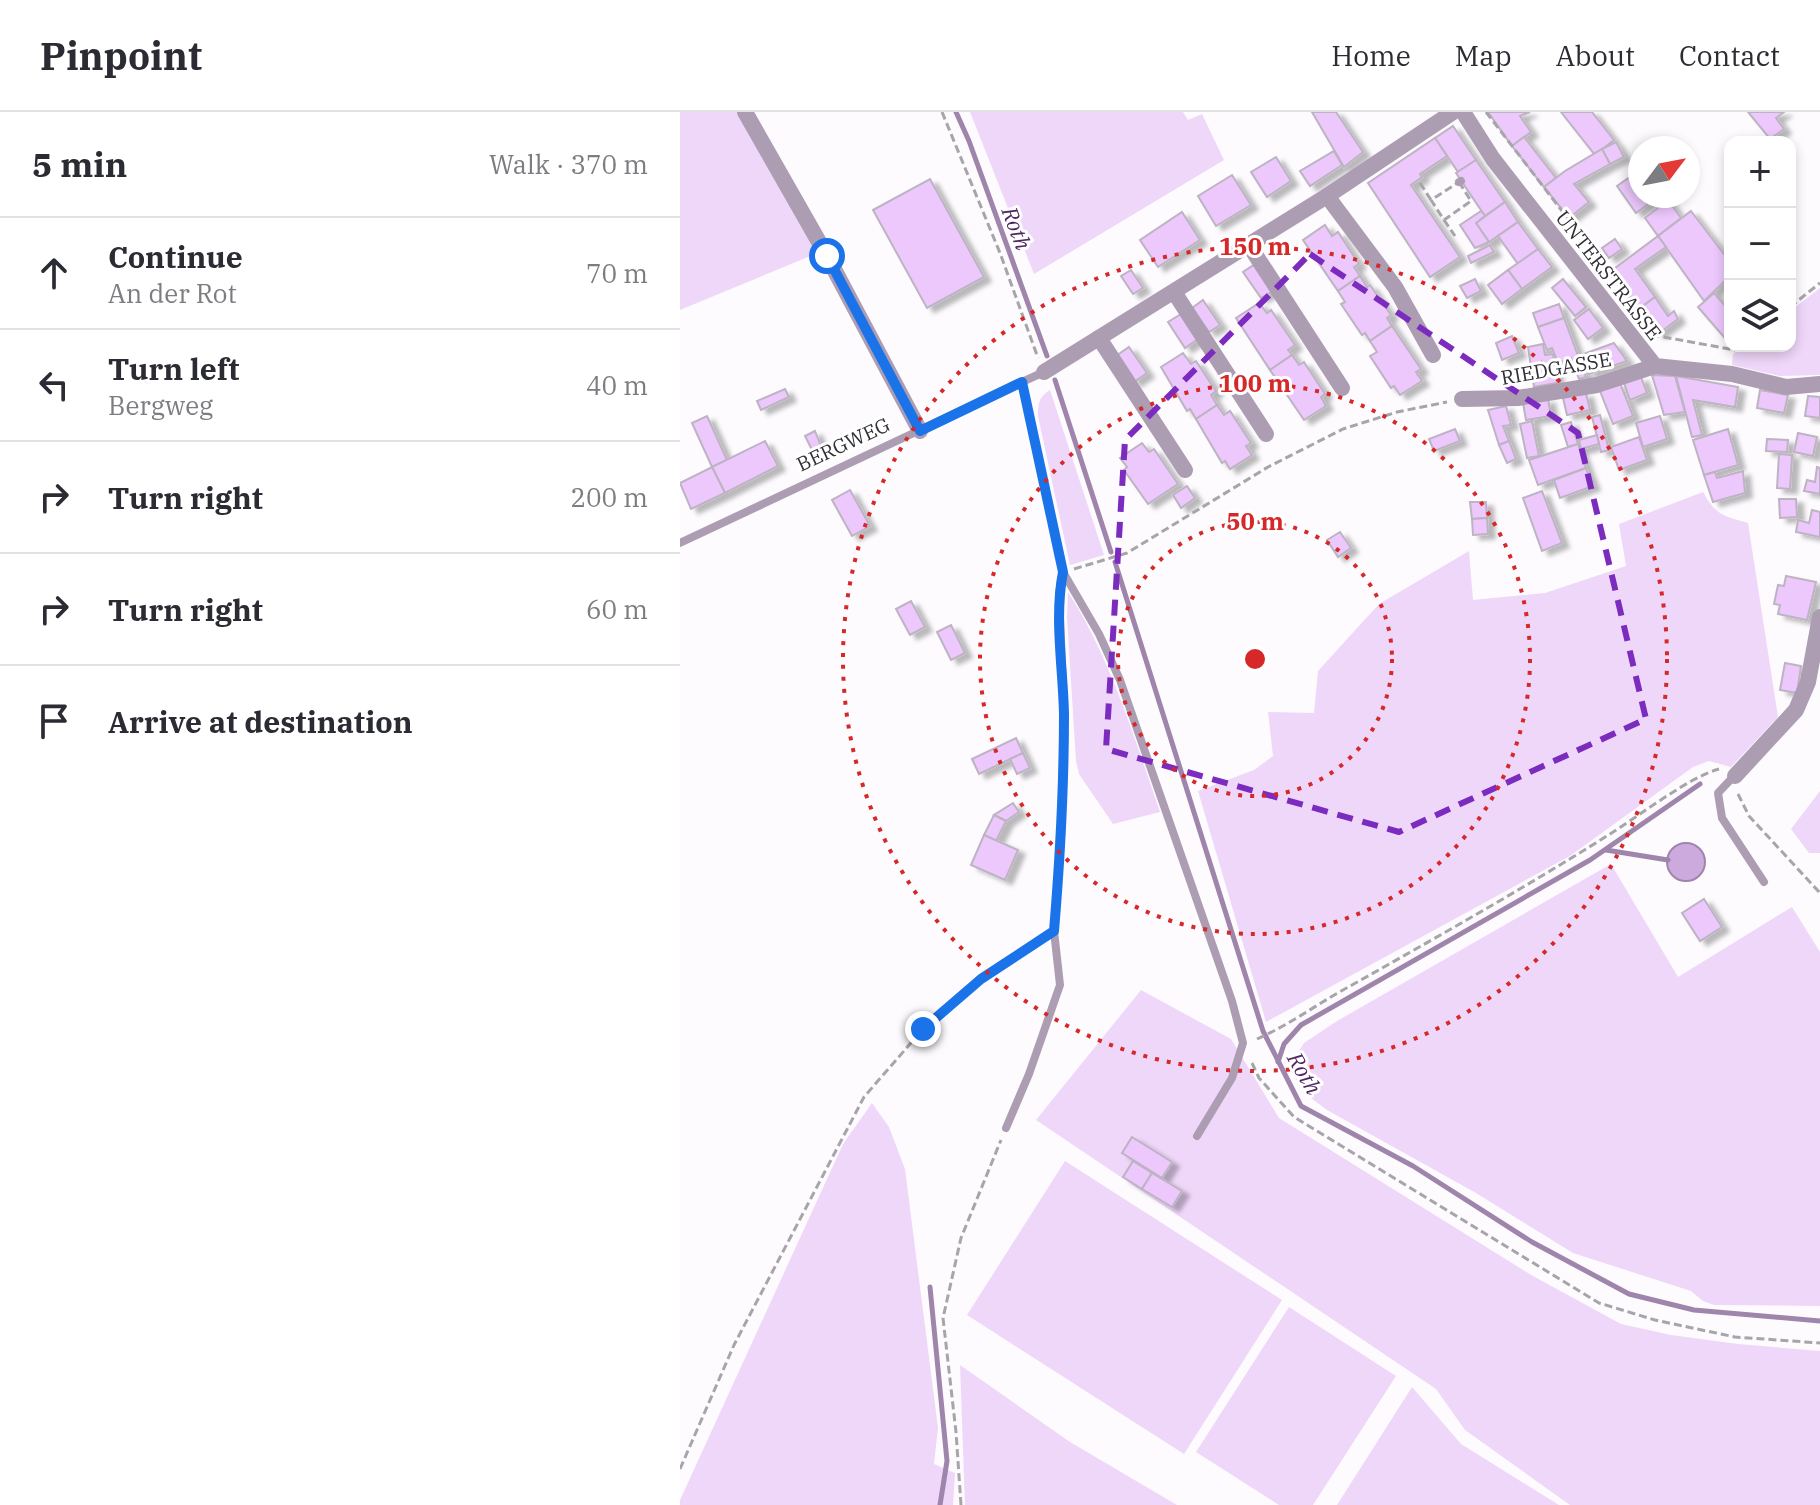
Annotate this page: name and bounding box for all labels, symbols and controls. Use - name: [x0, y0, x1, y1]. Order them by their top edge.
- text: Pinpoint: [40, 31, 202, 80]
- text: Home: [1331, 37, 1411, 74]
- text: Map: [1455, 37, 1512, 74]
- text: About: [1556, 37, 1635, 74]
- text: Contact: [1679, 37, 1780, 74]
- north arrow: [1628, 136, 1700, 208]
- map controls: [1724, 136, 1796, 352]
- button: +: [1724, 136, 1796, 208]
- text: 5 min: [32, 142, 127, 186]
- text: Walk · 370 m: [489, 147, 648, 181]
- water label: Roth: [995, 201, 1038, 254]
- street label: UNTERSTRASSE: [1550, 205, 1668, 345]
- button: −: [1724, 208, 1796, 280]
- text: 150 m: [1219, 230, 1291, 262]
- text: Continue: [108, 237, 243, 276]
- route start: [809, 238, 845, 274]
- icon: ahead: [32, 251, 76, 295]
- text: 70 m: [586, 256, 648, 290]
- text: An der Rot: [108, 276, 237, 310]
- button: layers: [1724, 280, 1796, 352]
- street label: RIEDGASSE: [1499, 345, 1613, 391]
- text: Turn left: [108, 349, 240, 388]
- icon: left: [32, 363, 76, 407]
- text: 100 m: [1219, 367, 1291, 399]
- text: 40 m: [586, 368, 648, 402]
- text: Bergweg: [108, 388, 213, 422]
- street label: BERGWEG: [792, 411, 894, 477]
- icon: right: [32, 475, 76, 519]
- text: Turn right: [108, 478, 263, 517]
- text: 200 m: [570, 480, 648, 514]
- text: 50 m: [1226, 505, 1284, 537]
- icon: right: [32, 587, 76, 631]
- text: Turn right: [108, 590, 263, 629]
- text: 60 m: [586, 592, 648, 626]
- centre of rings: [1241, 645, 1269, 673]
- icon: arrive: [32, 699, 76, 743]
- text: Arrive at destination: [108, 702, 413, 741]
- route end: [905, 1011, 941, 1047]
- water label: Roth: [1281, 1046, 1329, 1099]

